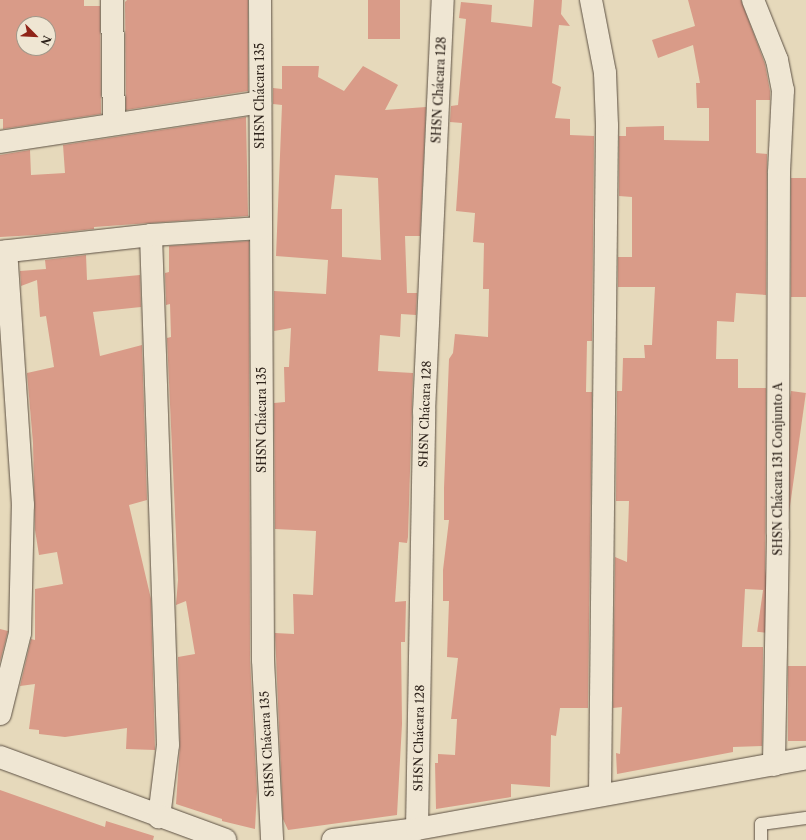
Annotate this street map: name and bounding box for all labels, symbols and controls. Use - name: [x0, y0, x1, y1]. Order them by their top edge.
- north arrow: [16, 16, 56, 56]
- text: N: [38, 33, 54, 48]
- street label: SHSN Chácara 128: [429, 36, 449, 144]
- street label: SHSN Chácara 135: [253, 43, 267, 149]
- street label: SHSN Chácara 128: [416, 360, 434, 468]
- street label: SHSN Chácara 135: [255, 367, 269, 473]
- street label: SHSN Chácara 131 Conjunto A: [771, 382, 785, 556]
- street label: SHSN Chácara 128: [411, 684, 427, 792]
- street label: SHSN Chácara 135: [257, 691, 277, 797]

